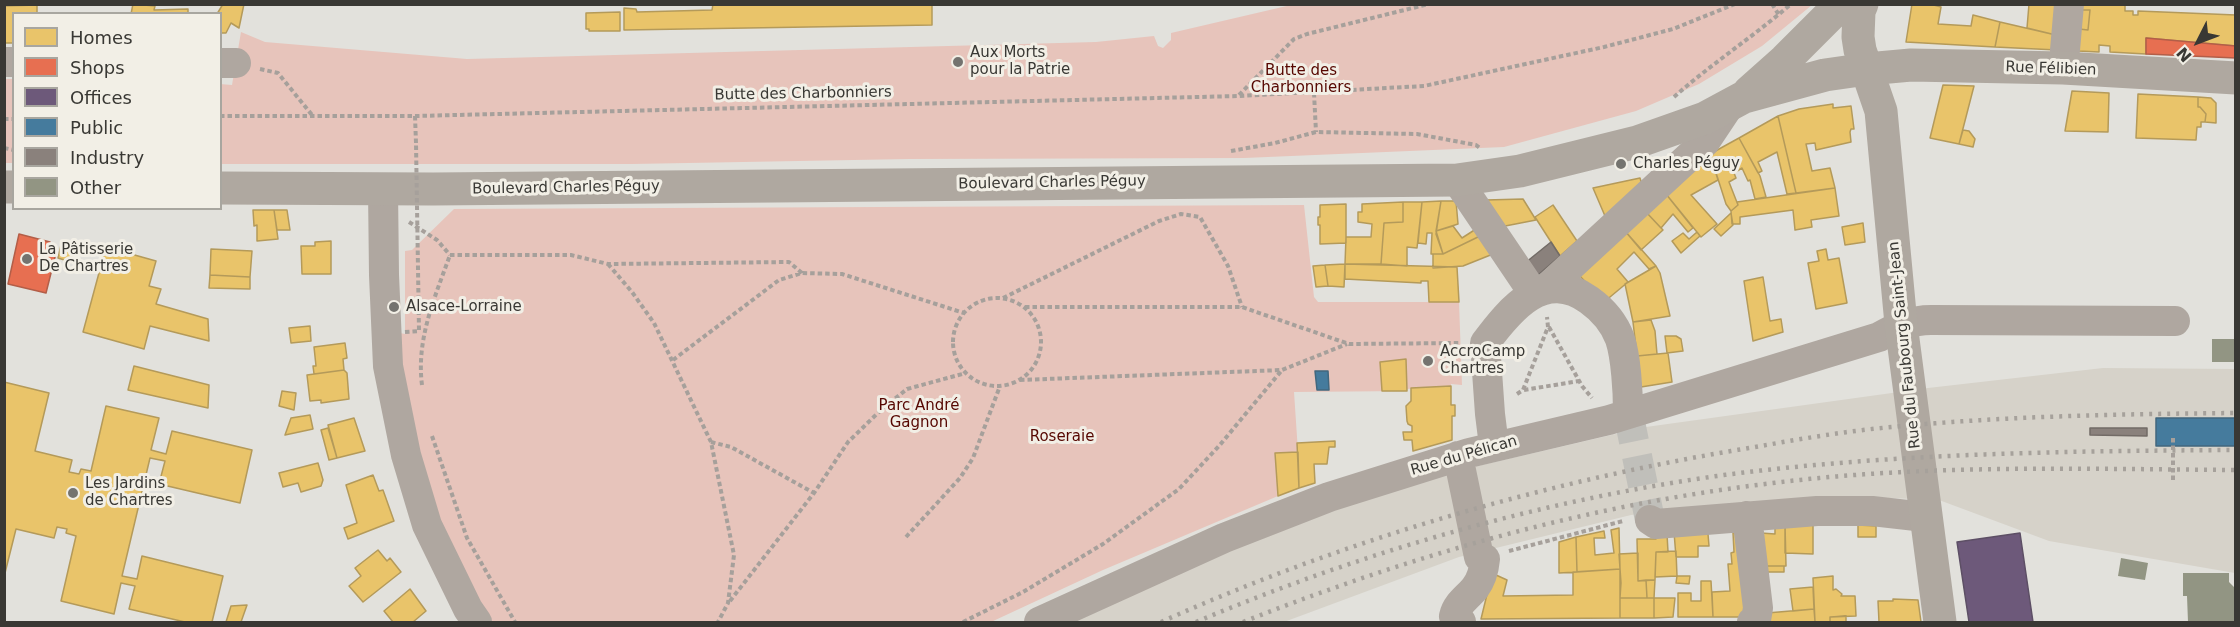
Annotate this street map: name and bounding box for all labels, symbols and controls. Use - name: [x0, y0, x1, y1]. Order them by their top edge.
- legend: [12, 12, 222, 210]
- north arrow: [2168, 12, 2228, 72]
- text: Homes: [70, 27, 133, 48]
- text: N: [2173, 43, 2196, 66]
- place label: Aux Morts pour la Patrie: [970, 44, 1070, 79]
- marker: Aux Morts pour la Patrie: [951, 55, 965, 69]
- text: Shops: [70, 57, 125, 78]
- street label: Rue Félibien: [2005, 58, 2097, 80]
- park label: Butte des Charbonniers: [1251, 62, 1351, 97]
- street label: Butte des Charbonniers: [714, 83, 892, 105]
- text: Offices: [70, 87, 132, 108]
- text: Public: [70, 117, 123, 138]
- text: Industry: [70, 147, 144, 168]
- place label: Charles Péguy: [1633, 155, 1740, 173]
- marker: Charles Péguy: [1614, 157, 1628, 171]
- street label: Boulevard Charles Péguy: [958, 172, 1146, 194]
- text: Other: [70, 177, 121, 198]
- street label: Boulevard Charles Péguy: [472, 177, 660, 199]
- street label: Rue du Faubourg Saint-Jean: [1885, 240, 1925, 450]
- place label: La Pâtisserie De Chartres: [39, 241, 133, 276]
- marker: La Pâtisserie De Chartres: [20, 252, 34, 266]
- place label: Alsace-Lorraine: [406, 298, 522, 316]
- marker: Alsace-Lorraine: [387, 300, 401, 314]
- place label: AccroCamp Chartres: [1440, 343, 1525, 378]
- marker: AccroCamp Chartres: [1421, 354, 1435, 368]
- park label: Parc André Gagnon: [879, 397, 959, 432]
- park label: Roseraie: [1030, 428, 1094, 446]
- street label: Rue du Pélican: [1409, 432, 1519, 480]
- place label: Les Jardins de Chartres: [85, 475, 173, 510]
- marker: Les Jardins de Chartres: [66, 486, 80, 500]

